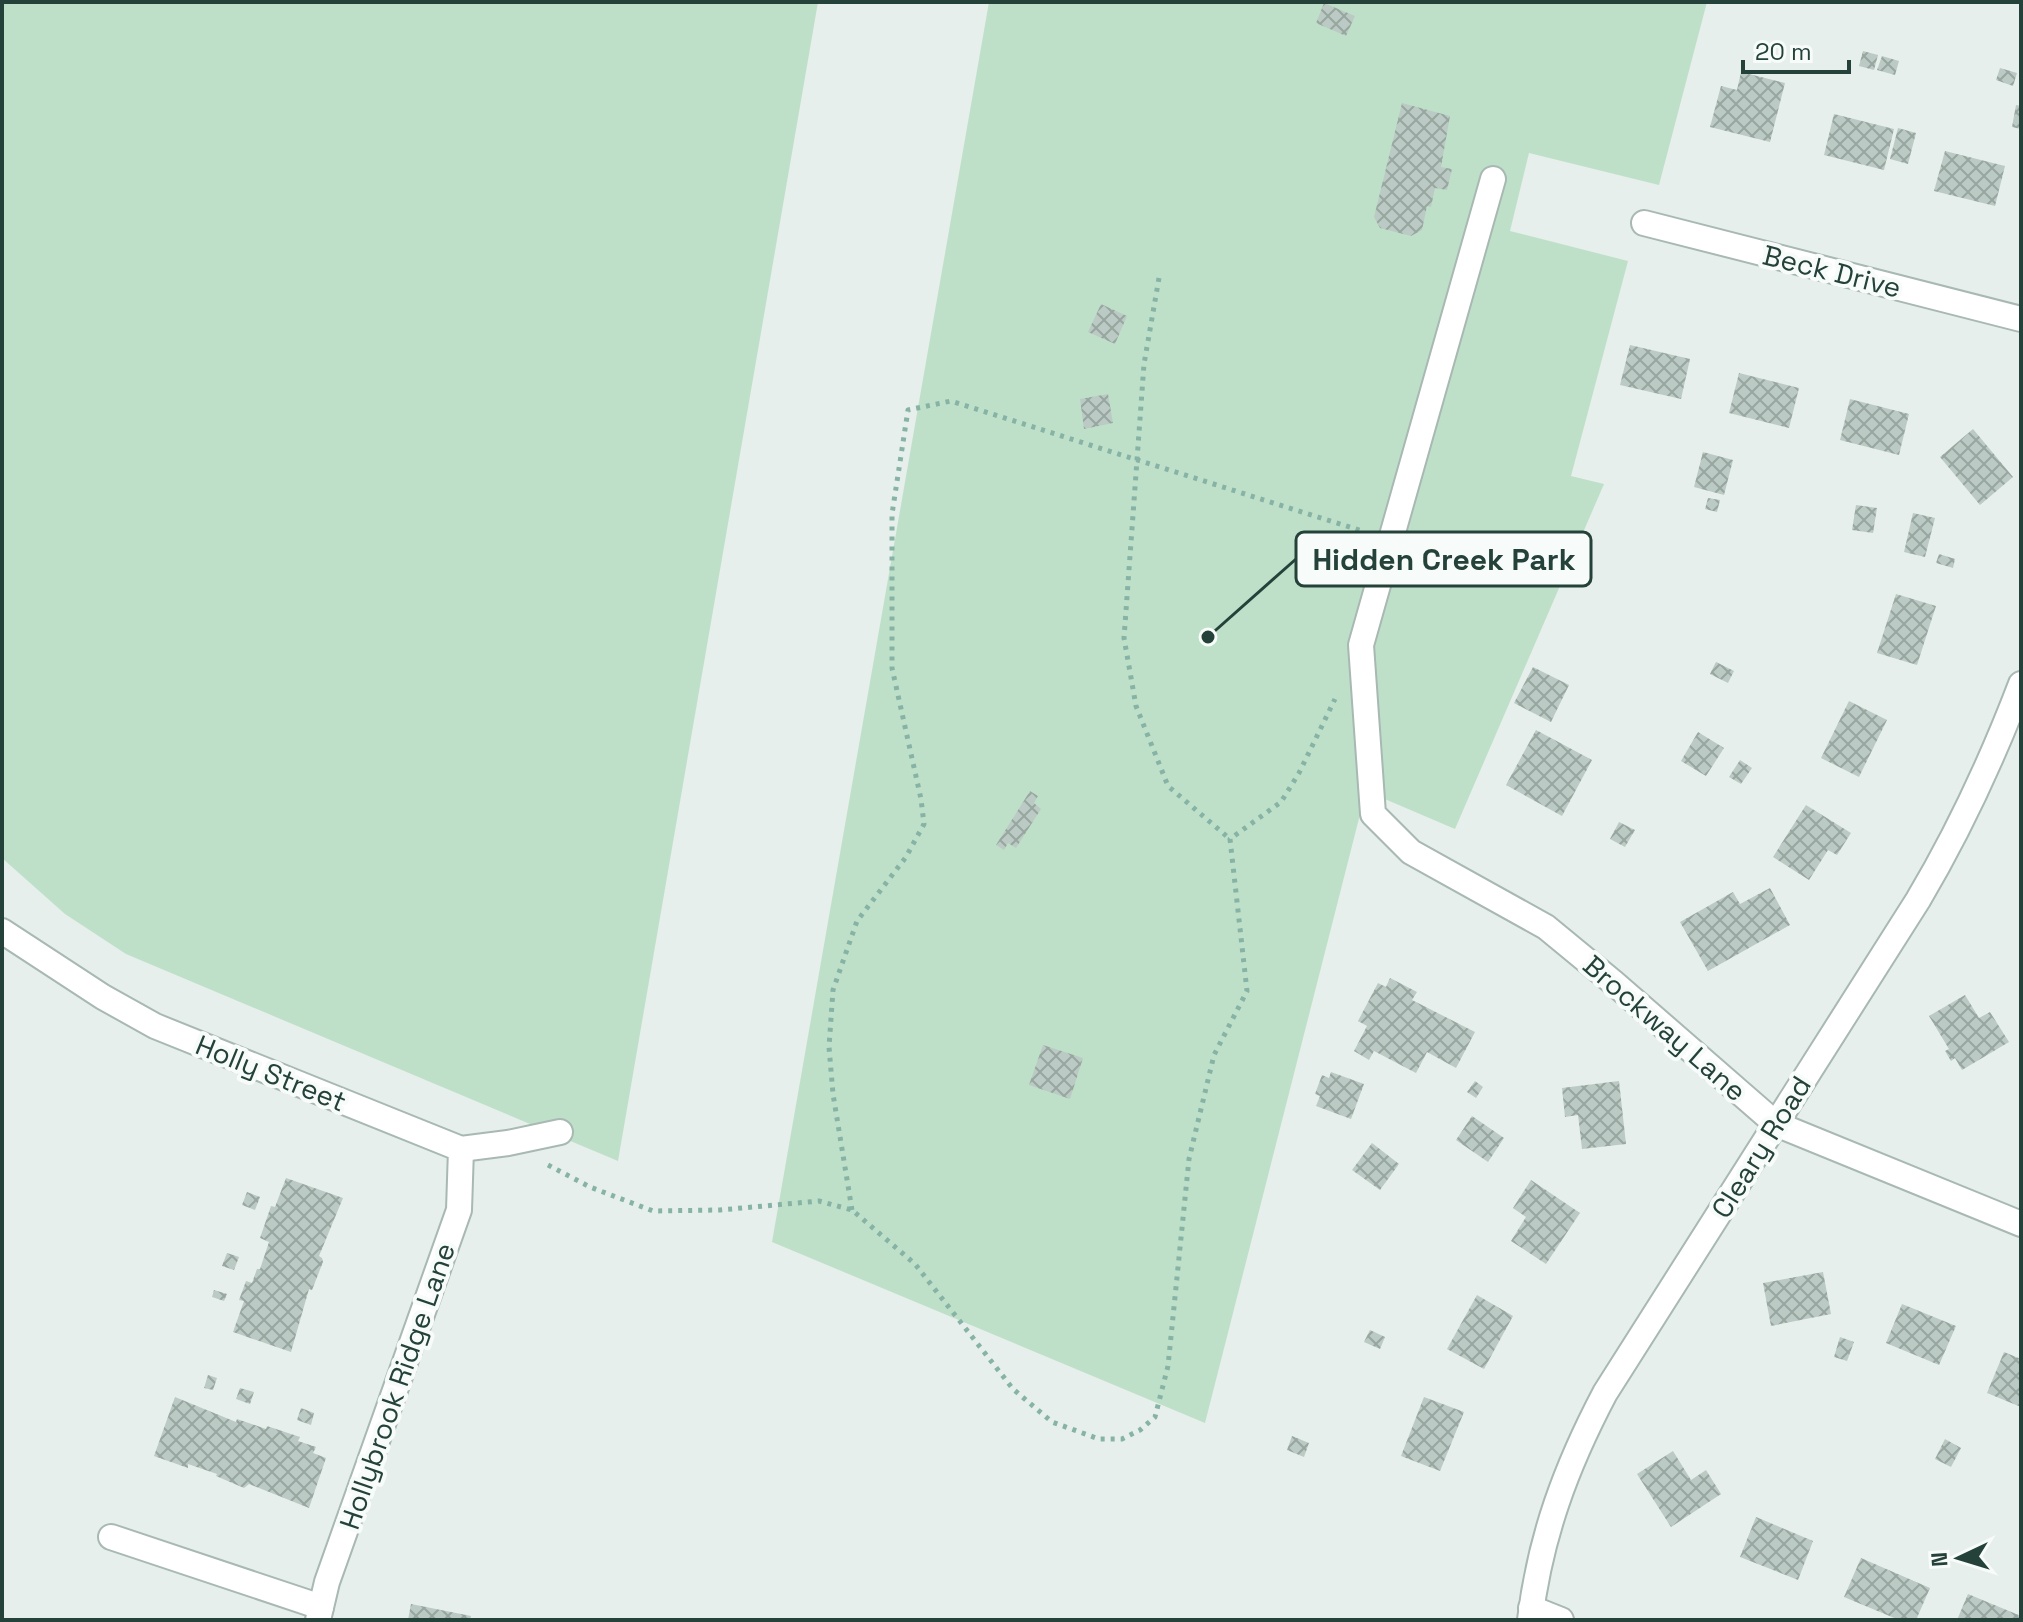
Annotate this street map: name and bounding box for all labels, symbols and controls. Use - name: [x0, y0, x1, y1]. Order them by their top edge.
- scale bar: [1743, 24, 1849, 74]
- text: 20 m: [1755, 36, 1812, 67]
- street label: Beck Drive: [1759, 236, 1905, 306]
- callout: Hidden Creek Park: [1296, 532, 1591, 586]
- text: Hidden Creek Park: [1312, 540, 1576, 579]
- street label: Brockway Lane: [1576, 947, 1754, 1109]
- street label: Holly Street: [190, 1026, 352, 1120]
- street label: Cleary Road: [1703, 1069, 1819, 1225]
- street label: Hollybrook Ridge Lane: [331, 1238, 463, 1534]
- north arrow: [1919, 1518, 1999, 1598]
- text: N: [1925, 1551, 1954, 1568]

